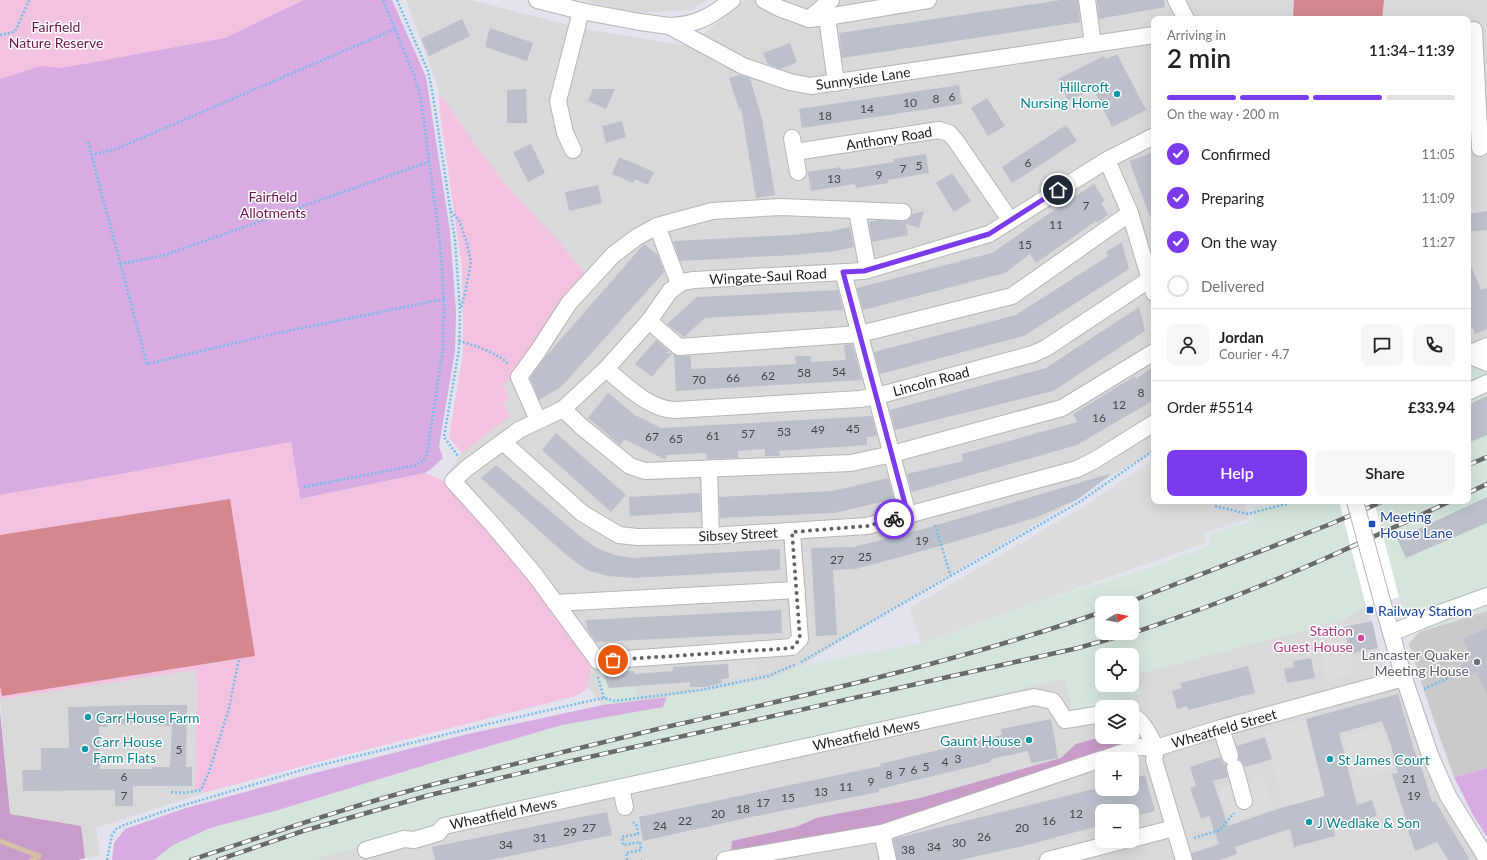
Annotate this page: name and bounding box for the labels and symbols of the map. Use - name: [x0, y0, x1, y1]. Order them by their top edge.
- park label: Fairfield Nature Reserve: [9, 18, 103, 51]
- street label: Sunnyside Lane: [815, 63, 911, 93]
- place label: Hillcroft Nursing Home: [1020, 78, 1109, 111]
- house number: 6: [949, 89, 956, 104]
- marker: Hillcroft Nursing Home: [1112, 89, 1122, 99]
- house number: 8: [933, 91, 940, 106]
- house number: 10: [903, 95, 917, 110]
- house number: 14: [860, 101, 874, 116]
- house number: 18: [818, 108, 832, 123]
- street label: Anthony Road: [845, 123, 933, 153]
- house number: 6: [1025, 155, 1032, 170]
- house number: 5: [916, 158, 923, 173]
- house number: 7: [900, 161, 907, 176]
- house number: 9: [876, 167, 883, 182]
- house number: 13: [827, 171, 841, 186]
- pin: [1041, 173, 1075, 207]
- park label: Fairfield Allotments: [240, 188, 306, 221]
- house number: 7: [1083, 198, 1090, 213]
- house number: 11: [1049, 217, 1063, 232]
- house number: 15: [1018, 237, 1032, 252]
- street label: Wingate-Saul Road: [709, 264, 827, 288]
- street label: Lincoln Road: [891, 363, 971, 399]
- house number: 54: [832, 364, 846, 379]
- house number: 58: [797, 365, 811, 380]
- house number: 62: [761, 368, 775, 383]
- house number: 66: [726, 370, 740, 385]
- house number: 70: [692, 372, 706, 387]
- house number: 8: [1138, 385, 1145, 400]
- house number: 12: [1112, 397, 1126, 412]
- house number: 16: [1092, 410, 1106, 425]
- house number: 45: [846, 421, 860, 436]
- house number: 49: [811, 422, 825, 437]
- house number: 53: [777, 424, 791, 439]
- house number: 57: [741, 426, 755, 441]
- house number: 61: [706, 428, 720, 443]
- house number: 67: [645, 429, 659, 444]
- house number: 65: [669, 431, 683, 446]
- courier: [874, 499, 914, 539]
- place label: Meeting House Lane: [1380, 508, 1453, 541]
- marker: Meeting House Lane: [1367, 519, 1377, 529]
- street label: Sibsey Street: [698, 523, 778, 545]
- house number: 19: [915, 533, 929, 548]
- house number: 25: [858, 549, 872, 564]
- house number: 27: [830, 552, 844, 567]
- north arrow: [1095, 596, 1139, 640]
- place label: Railway Station: [1378, 602, 1472, 619]
- marker: Railway Station: [1365, 605, 1375, 615]
- place label: Station Guest House: [1273, 622, 1353, 655]
- marker: Station Guest House: [1356, 633, 1366, 643]
- pin: [596, 643, 630, 677]
- place label: Lancaster Quaker Meeting House: [1362, 646, 1469, 679]
- marker: Lancaster Quaker Meeting House: [1472, 657, 1482, 667]
- street label: Wheatfield Street: [1170, 705, 1278, 751]
- place label: Carr House Farm: [96, 709, 200, 726]
- marker: Carr House Farm: [83, 712, 93, 722]
- street label: Wheatfield Mews: [811, 714, 921, 754]
- place label: Gaunt House: [940, 732, 1021, 749]
- place label: Carr House Farm Flats: [93, 733, 162, 766]
- marker: Gaunt House: [1024, 735, 1034, 745]
- house number: 5: [176, 742, 183, 757]
- marker: Carr House Farm Flats: [80, 744, 90, 754]
- house number: 3: [955, 751, 962, 766]
- place label: St James Court: [1338, 751, 1430, 768]
- house number: 4: [942, 754, 949, 769]
- marker: St James Court: [1325, 754, 1335, 764]
- house number: 5: [923, 759, 930, 774]
- house number: 6: [911, 762, 918, 777]
- house number: 7: [899, 764, 906, 779]
- house number: 8: [886, 767, 893, 782]
- house number: 6: [121, 769, 128, 784]
- house number: 21: [1402, 771, 1416, 786]
- house number: 9: [868, 774, 875, 789]
- house number: 11: [839, 779, 853, 794]
- house number: 13: [814, 784, 828, 799]
- house number: 7: [121, 788, 128, 803]
- house number: 19: [1407, 788, 1421, 803]
- house number: 15: [781, 790, 795, 805]
- street label: Wheatfield Mews: [448, 793, 558, 833]
- house number: 17: [756, 795, 770, 810]
- house number: 18: [736, 801, 750, 816]
- house number: 20: [711, 806, 725, 821]
- house number: 12: [1069, 806, 1083, 821]
- house number: 22: [678, 813, 692, 828]
- house number: 16: [1042, 813, 1056, 828]
- place label: J Wedlake & Son: [1317, 814, 1420, 831]
- marker: J Wedlake & Son: [1304, 817, 1314, 827]
- house number: 24: [653, 818, 667, 833]
- house number: 27: [582, 820, 596, 835]
- house number: 20: [1015, 820, 1029, 835]
- house number: 29: [563, 824, 577, 839]
- house number: 26: [977, 829, 991, 844]
- house number: 31: [533, 830, 547, 845]
- house number: 30: [952, 835, 966, 850]
- house number: 34: [499, 837, 513, 852]
- house number: 34: [927, 839, 941, 854]
- house number: 38: [901, 842, 915, 857]

